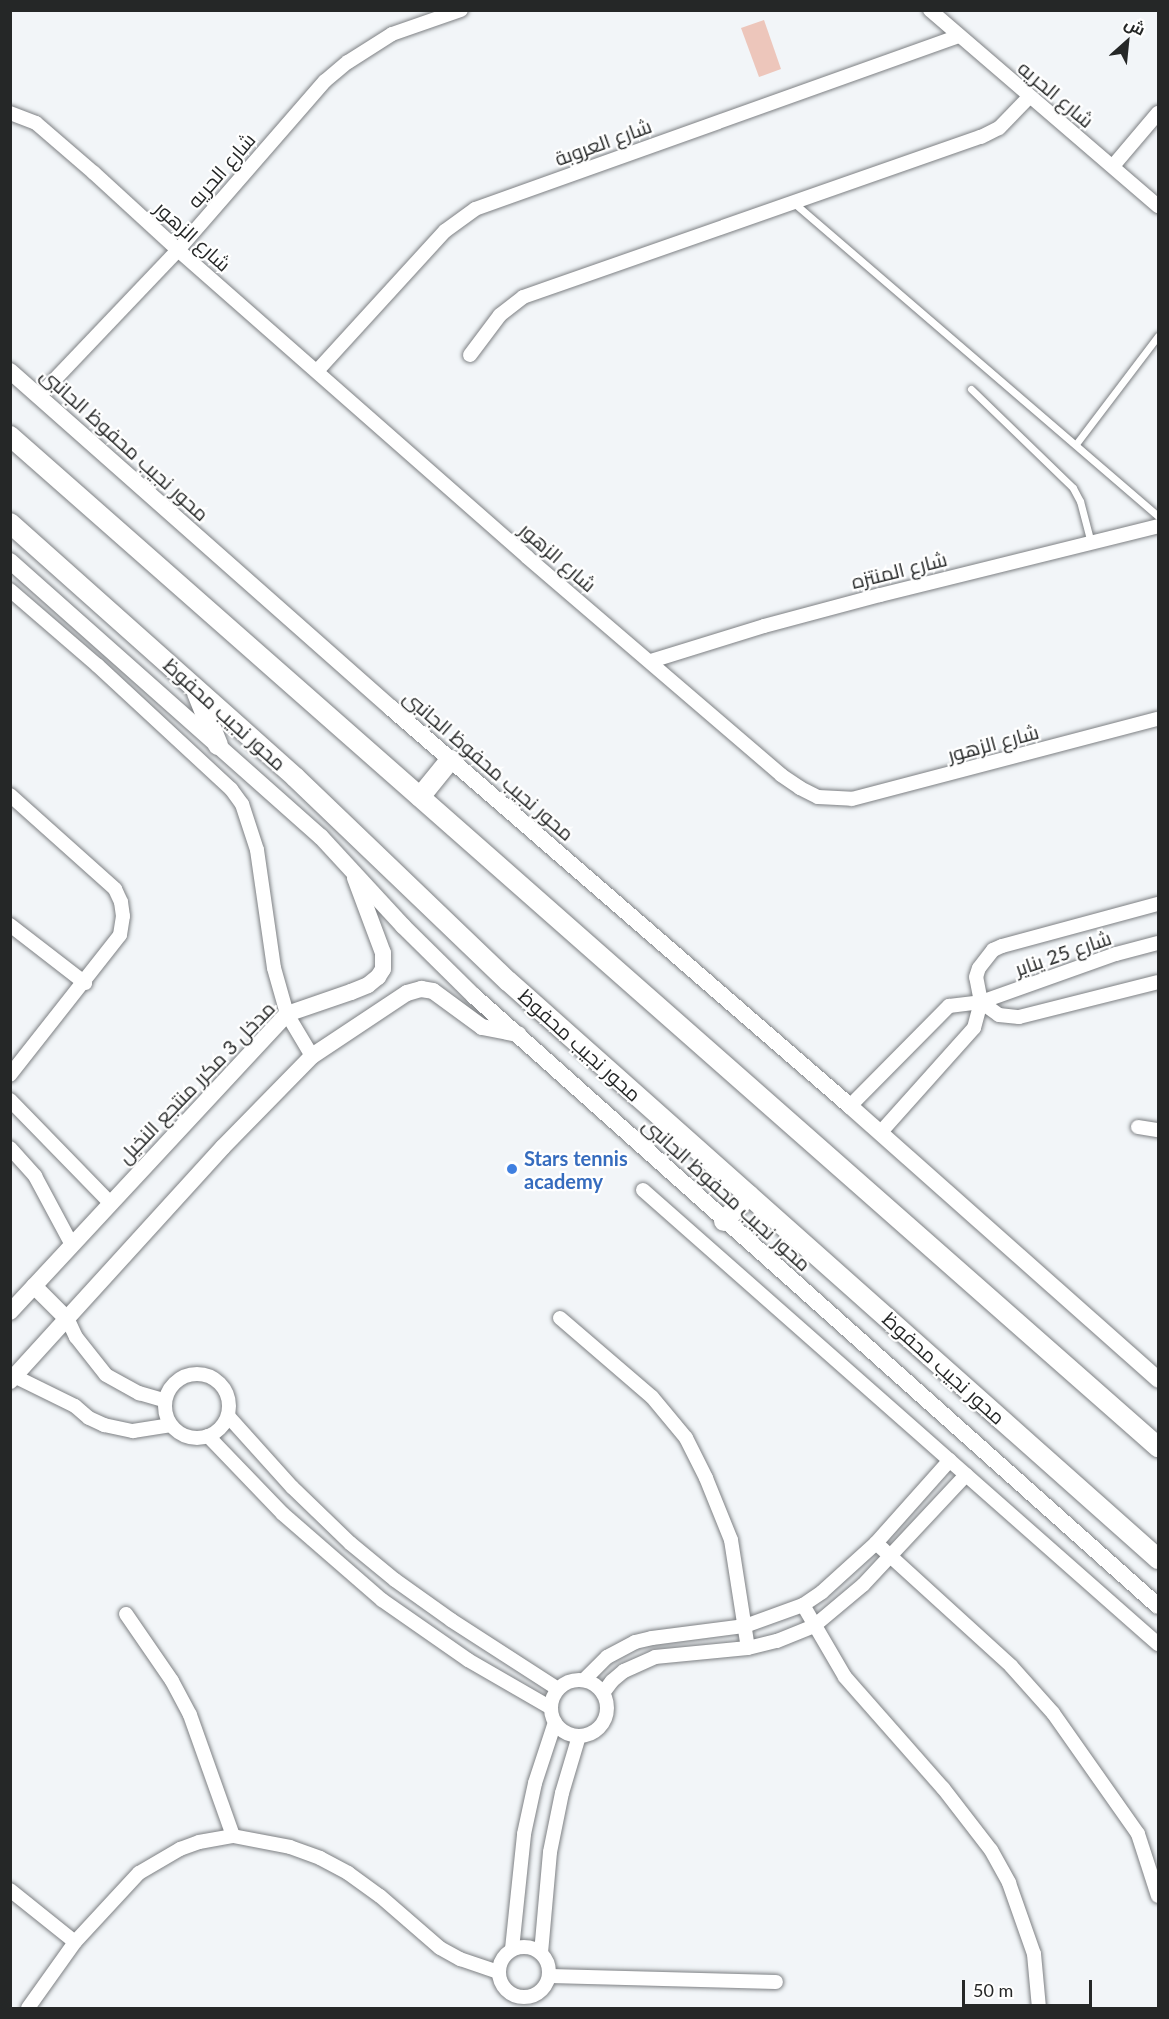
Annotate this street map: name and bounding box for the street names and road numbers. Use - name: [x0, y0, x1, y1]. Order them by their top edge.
- street label: شارع الحريه: [1013, 55, 1099, 133]
- street label: شارع العروبة: [551, 113, 655, 171]
- street label: شارع الحريه: [182, 128, 260, 212]
- street label: شارع الزهور: [150, 196, 236, 276]
- street label: محور نجيب محفوظ الجانبى: [36, 362, 214, 526]
- street label: شارع الزهور: [515, 517, 601, 597]
- street label: شارع المنتزه: [849, 547, 949, 593]
- street label: محور نجيب محفوظ: [159, 653, 291, 775]
- street label: محور نجيب محفوظ الجانبى: [399, 685, 579, 845]
- street label: شارع الزهور: [945, 719, 1041, 767]
- street label: شارع 25 يناير: [1012, 925, 1114, 981]
- street label: محور نجيب محفوظ: [514, 984, 646, 1106]
- street label: مدخل 3 مكرر منتجع النخيل: [112, 996, 280, 1168]
- street label: محور نجيب محفوظ الجانبى: [638, 1112, 816, 1276]
- street label: محور نجيب محفوظ: [878, 1307, 1010, 1429]

